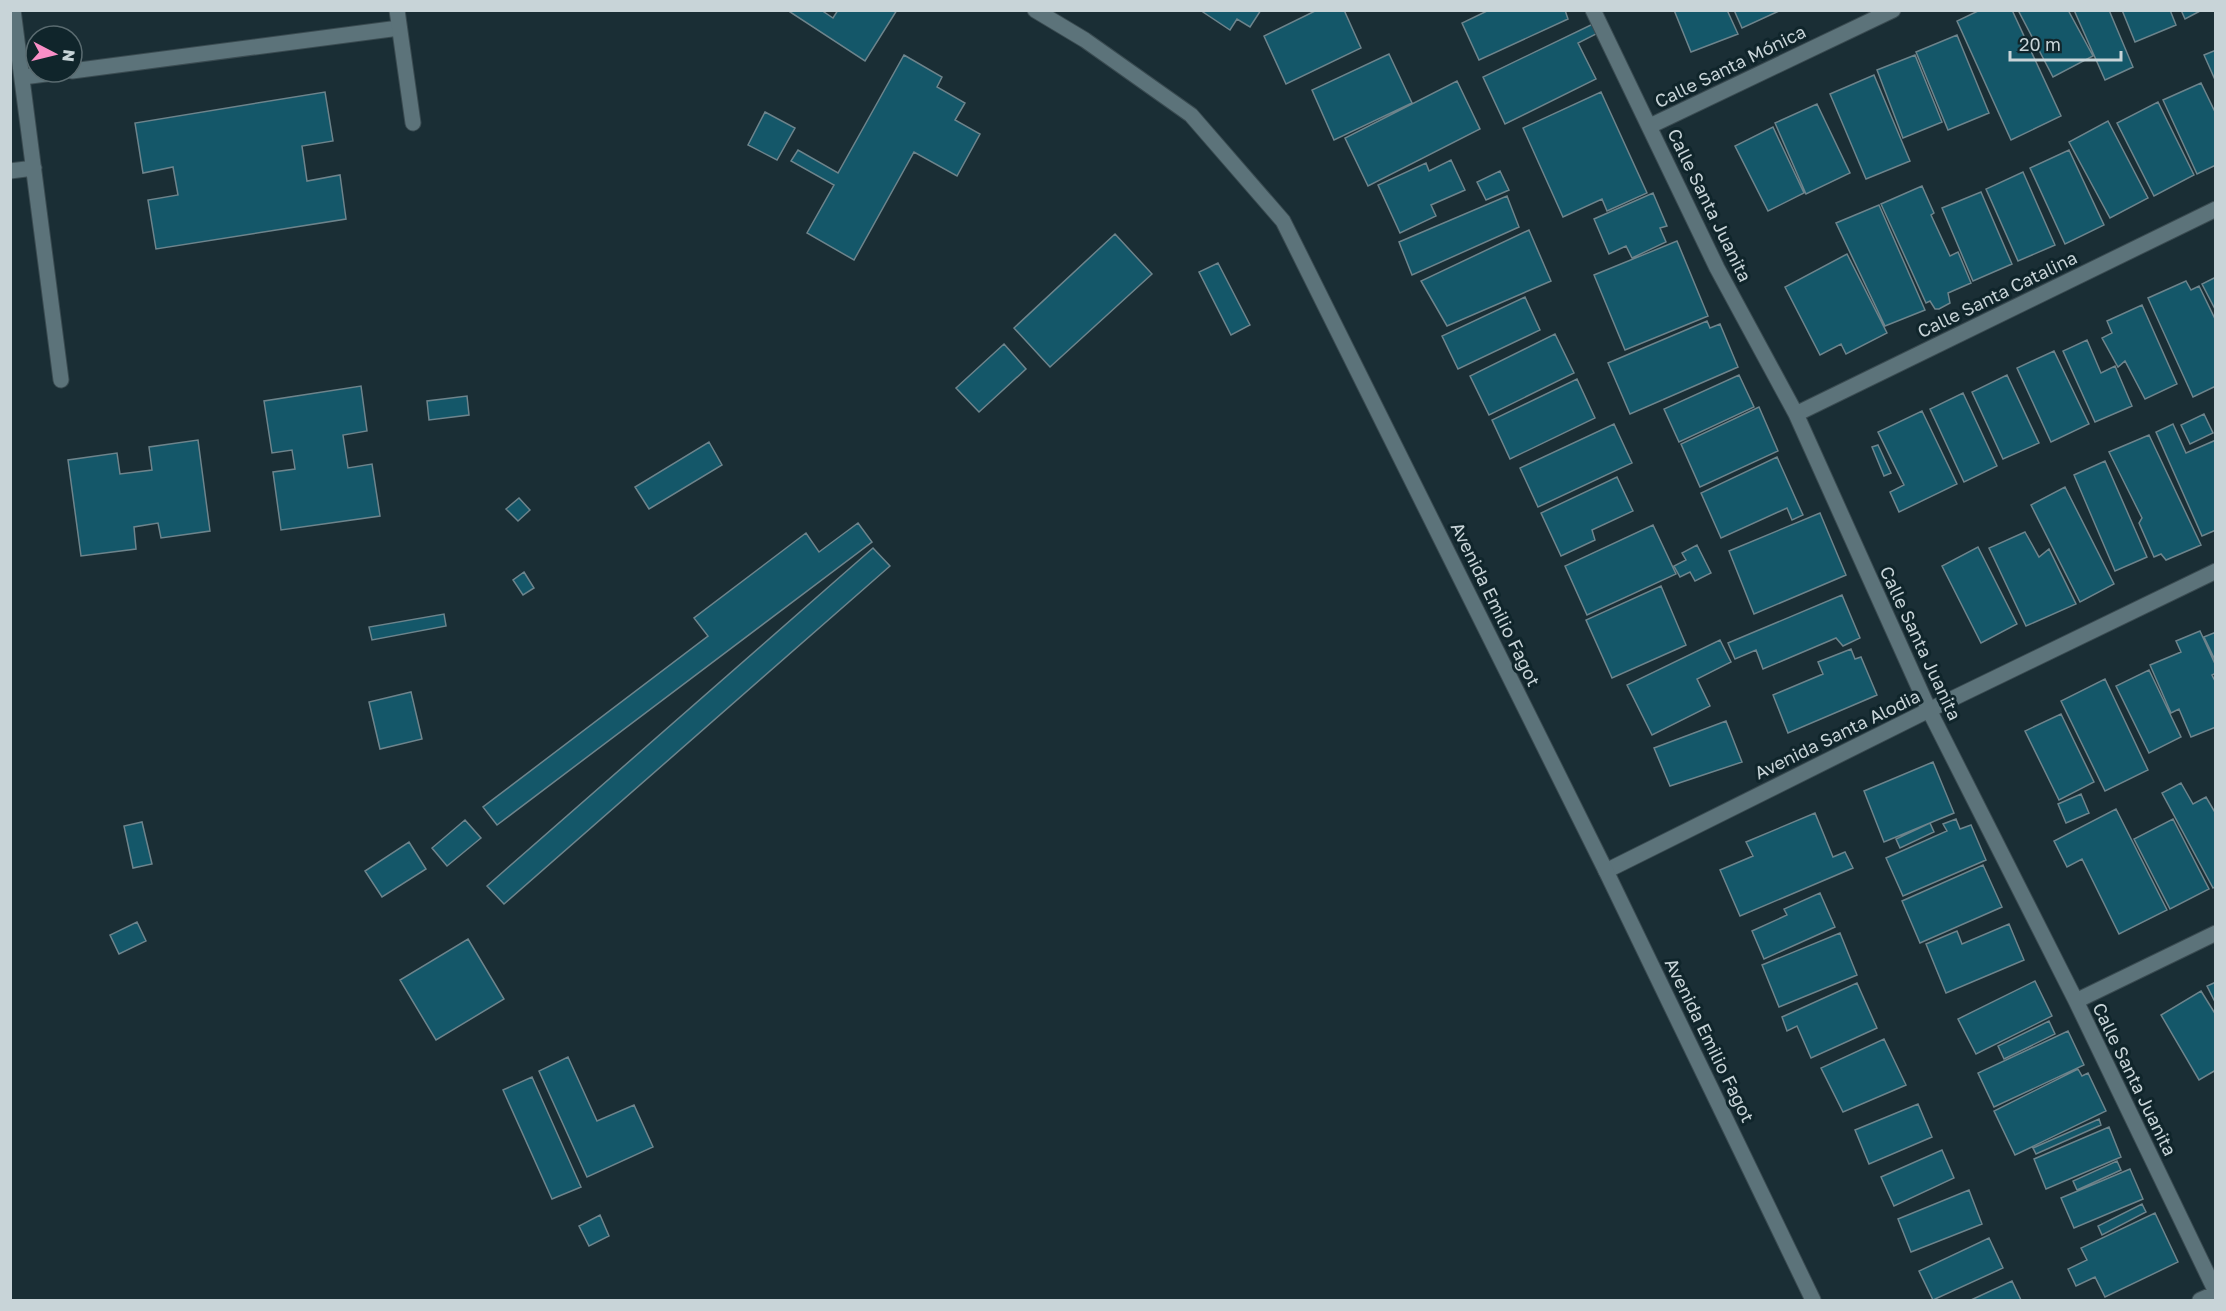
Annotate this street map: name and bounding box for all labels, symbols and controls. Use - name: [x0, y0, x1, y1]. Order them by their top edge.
- street label: Calle Santa Mónica: [1651, 20, 1809, 112]
- north arrow: [24, 24, 84, 84]
- scale bar: [2010, 24, 2121, 62]
- text: 20 m: [2019, 33, 2061, 55]
- text: N: [58, 49, 80, 63]
- street label: Calle Santa Juanita: [1663, 125, 1757, 285]
- street label: Calle Santa Catalina: [1914, 246, 2080, 342]
- street label: Avenida Emilio Fagot: [1447, 518, 1545, 690]
- street label: Calle Santa Juanita: [1876, 562, 1966, 724]
- street label: Avenida Santa Alodia: [1751, 684, 1923, 784]
- street label: Avenida Emilio Fagot: [1661, 954, 1759, 1126]
- street label: Calle Santa Juanita: [2088, 999, 2182, 1159]

